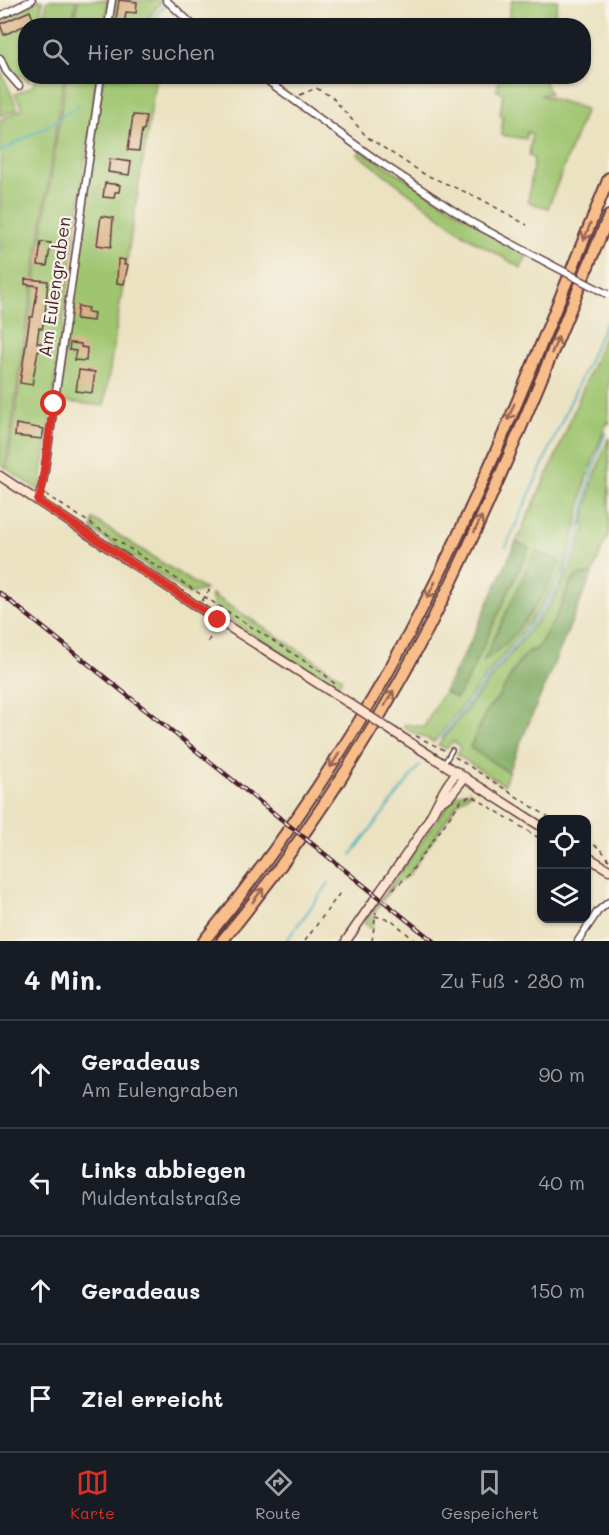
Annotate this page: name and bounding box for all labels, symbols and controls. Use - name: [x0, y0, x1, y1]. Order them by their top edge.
- search box: [18, 18, 591, 84]
- icon: search: [39, 35, 72, 68]
- text: Hier suchen: [87, 37, 215, 66]
- street label: Am Eulengraben: [32, 215, 76, 359]
- one-way arrow: [581, 223, 592, 241]
- one-way arrow: [550, 336, 561, 355]
- route start: [40, 390, 66, 416]
- one-way arrow: [505, 403, 516, 421]
- one-way arrow: [473, 516, 485, 534]
- one-way arrow: [425, 581, 437, 599]
- route end: [204, 606, 230, 632]
- one-way arrow: [384, 690, 396, 707]
- one-way arrow: [329, 751, 342, 768]
- map controls: [537, 815, 591, 923]
- button: locate: [537, 815, 591, 869]
- button: layers: [537, 869, 591, 923]
- one-way arrow: [252, 888, 265, 904]
- text: 4 Min.: [24, 963, 103, 997]
- text: Zu Fuß · 280 m: [440, 967, 585, 993]
- text: Geradeaus: [81, 1047, 200, 1076]
- icon: ahead: [24, 1058, 57, 1091]
- text: 90 m: [539, 1061, 585, 1087]
- text: Am Eulengraben: [81, 1076, 238, 1102]
- text: Links abbiegen: [81, 1155, 246, 1184]
- icon: left: [24, 1166, 57, 1199]
- text: 40 m: [539, 1169, 585, 1195]
- text: Muldentalstraße: [81, 1184, 241, 1210]
- icon: ahead: [24, 1274, 57, 1307]
- text: Geradeaus: [81, 1276, 200, 1305]
- text: 150 m: [530, 1277, 585, 1303]
- icon: arrive: [24, 1382, 57, 1415]
- text: Ziel erreicht: [81, 1384, 223, 1413]
- tab: Karte: [70, 1466, 115, 1523]
- tab: Route: [255, 1466, 301, 1523]
- tab: Gespeichert: [441, 1466, 539, 1523]

